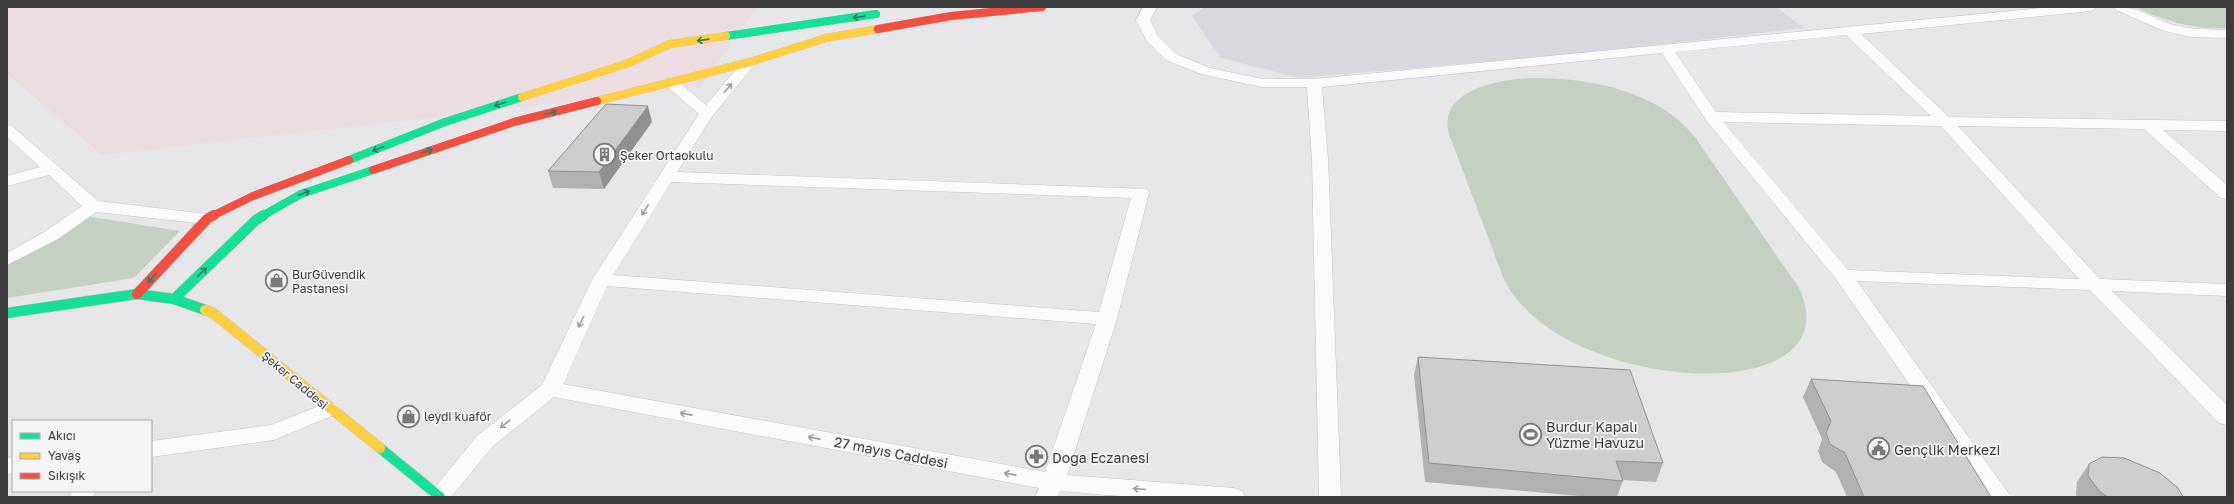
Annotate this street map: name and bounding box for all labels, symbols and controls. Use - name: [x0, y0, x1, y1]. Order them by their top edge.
- one-way arrow: [853, 13, 866, 21]
- one-way arrow: [697, 36, 710, 44]
- one-way arrow: [724, 82, 733, 93]
- one-way arrow: [494, 101, 506, 109]
- one-way arrow: [544, 108, 557, 116]
- building icon: Şeker Ortaokulu: [592, 142, 618, 168]
- one-way arrow: [372, 146, 384, 154]
- one-way arrow: [421, 147, 433, 155]
- place label: Şeker Ortaokulu: [620, 148, 714, 163]
- one-way arrow: [297, 189, 309, 197]
- one-way arrow: [641, 204, 649, 216]
- one-way arrow: [197, 267, 207, 277]
- place label: BurGüvendik Pastanesi: [292, 267, 366, 296]
- shop icon: BurGüvendik Pastanesi: [264, 268, 290, 294]
- one-way arrow: [147, 273, 156, 284]
- one-way arrow: [577, 316, 584, 328]
- street label: Şeker Caddesi: [259, 348, 331, 412]
- shop icon: leydi kuaför: [395, 403, 421, 429]
- place label: leydi kuaför: [424, 409, 492, 424]
- one-way arrow: [680, 410, 693, 418]
- place label: Burdur Kapalı Yüzme Havuzu: [1546, 418, 1644, 451]
- legend: [12, 420, 152, 492]
- one-way arrow: [500, 420, 511, 428]
- sports icon: Burdur Kapalı Yüzme Havuzu: [1517, 421, 1543, 447]
- text: Akıcı: [48, 428, 76, 443]
- one-way arrow: [808, 433, 821, 441]
- street label: 27 mayıs Caddesi: [833, 433, 949, 471]
- public building icon: Gençlik Merkezi: [1866, 436, 1892, 462]
- place label: Gençlik Merkezi: [1894, 441, 2000, 458]
- pharmacy icon: Doğa Eczanesi: [1023, 444, 1049, 470]
- text: Yavaş: [48, 448, 81, 463]
- place label: Doğa Eczanesi: [1052, 449, 1149, 466]
- text: Sıkışık: [48, 468, 85, 483]
- one-way arrow: [1004, 470, 1017, 478]
- one-way arrow: [1133, 486, 1146, 493]

